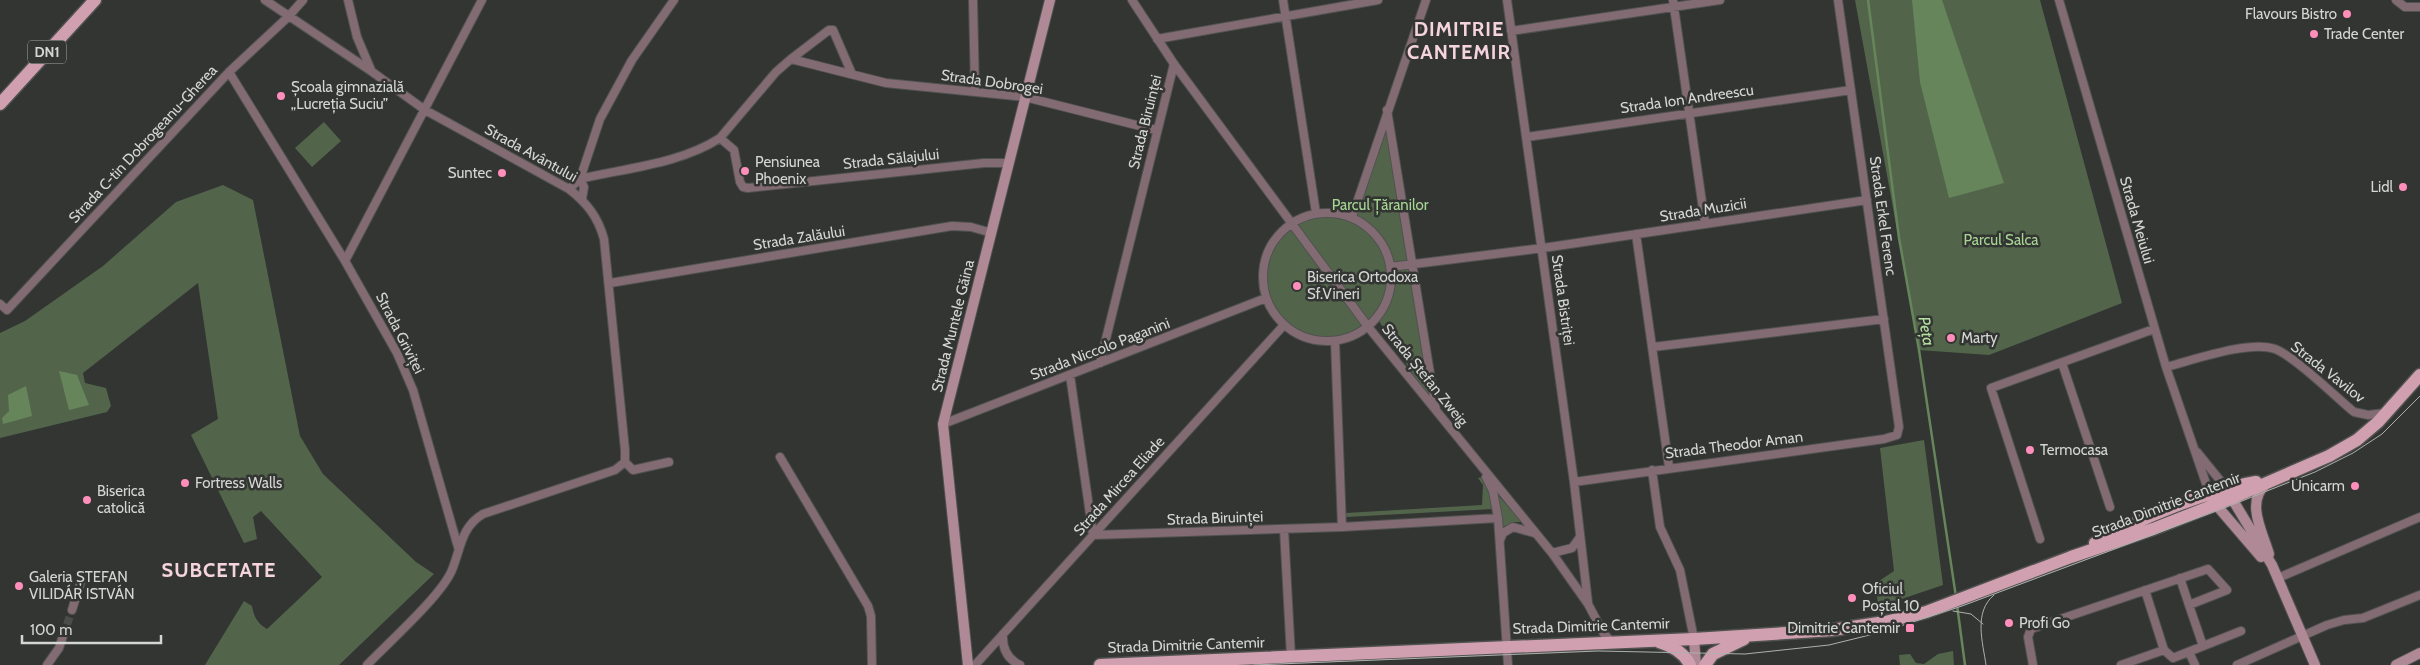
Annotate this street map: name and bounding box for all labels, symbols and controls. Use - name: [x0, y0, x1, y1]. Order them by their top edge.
- place label: Flavours Bistro: [2245, 5, 2337, 23]
- marker: Flavours Bistro: [2341, 8, 2353, 20]
- district label: DIMITRIE CANTEMIR: [1407, 17, 1511, 64]
- place label: Trade Center: [2324, 25, 2405, 43]
- marker: Trade Center: [2308, 28, 2320, 40]
- road number: DN1: [28, 41, 66, 64]
- street label: Strada C-tin Dobrogeanu-Gherea: [65, 61, 221, 227]
- street label: Strada Dobrogei: [940, 66, 1044, 98]
- street label: Strada Biruinței: [1125, 73, 1166, 171]
- place label: Școala gimnazială „Lucreția Suciu”: [291, 78, 405, 114]
- street label: Strada Ion Andreescu: [1619, 81, 1755, 117]
- marker: Școala gimnazială „Lucreția Suciu”: [275, 90, 287, 102]
- street label: Strada Avântului: [481, 120, 581, 186]
- street label: Strada Sălajului: [842, 145, 940, 173]
- place label: Pensiunea Phoenix: [755, 153, 821, 188]
- street label: Strada Erkel Ferenc: [1866, 155, 1900, 277]
- place label: Suntec: [448, 164, 492, 182]
- marker: Pensiunea Phoenix: [739, 165, 751, 177]
- marker: Suntec: [496, 167, 508, 179]
- street label: Strada Meiului: [2116, 174, 2158, 266]
- place label: Lidl: [2370, 178, 2393, 196]
- marker: Lidl: [2397, 181, 2409, 193]
- street label: Strada Muzicii: [1658, 194, 1748, 226]
- park label: Parcul Țăranilor: [1332, 196, 1429, 215]
- street label: Strada Zalăului: [752, 222, 846, 254]
- park label: Parcul Salca: [1963, 231, 2039, 249]
- street label: Strada Bistriței: [1547, 253, 1578, 347]
- street label: Strada Muntele Găina: [928, 257, 978, 394]
- place label: Biserica Ortodoxa Sf.Vineri: [1307, 268, 1419, 303]
- marker: Biserica Ortodoxa Sf.Vineri: [1291, 280, 1303, 292]
- street label: Strada Griviței: [371, 289, 428, 377]
- street label: Strada Niccolo Paganini: [1028, 314, 1172, 384]
- water label: Peța: [1915, 315, 1938, 347]
- street label: Strada Ștefan Zweig: [1377, 320, 1472, 431]
- place label: Marty: [1961, 329, 1998, 347]
- marker: Marty: [1945, 332, 1957, 344]
- street label: Strada Vavilov: [2287, 337, 2369, 407]
- street label: Strada Theodor Aman: [1664, 428, 1804, 462]
- street label: Strada Mircea Eliade: [1070, 432, 1168, 539]
- place label: Termocasa: [2040, 441, 2109, 459]
- marker: Termocasa: [2024, 444, 2036, 456]
- street label: Strada Dimitrie Cantemir: [2089, 468, 2243, 542]
- place label: Fortress Walls: [195, 474, 282, 492]
- marker: Fortress Walls: [179, 477, 191, 489]
- place label: Unicarm: [2291, 477, 2345, 495]
- marker: Unicarm: [2349, 480, 2361, 492]
- place label: Biserica catolică: [97, 482, 146, 517]
- marker: Biserica catolică: [81, 494, 93, 506]
- street label: Strada Biruinței: [1166, 507, 1264, 530]
- district label: SUBCETATE: [162, 558, 276, 582]
- place label: Galeria ȘTEFAN VILIDÁR ISTVÁN: [29, 568, 135, 603]
- marker: Galeria ȘTEFAN VILIDÁR ISTVÁN: [13, 580, 25, 592]
- place label: Oficiul Poștal 10: [1862, 580, 1919, 616]
- marker: Oficiul Poștal 10: [1846, 592, 1858, 604]
- scale bar: [22, 612, 161, 644]
- street label: Strada Dimitrie Cantemir: [1512, 614, 1670, 638]
- place label: Profi Go: [2019, 614, 2070, 632]
- marker: Profi Go: [2003, 617, 2015, 629]
- place label: Dimitrie Cantemir: [1787, 619, 1900, 637]
- text: 100 m: [30, 621, 72, 639]
- marker: Dimitrie Cantemir: [1904, 622, 1916, 634]
- street label: Strada Dimitrie Cantemir: [1107, 633, 1265, 657]

